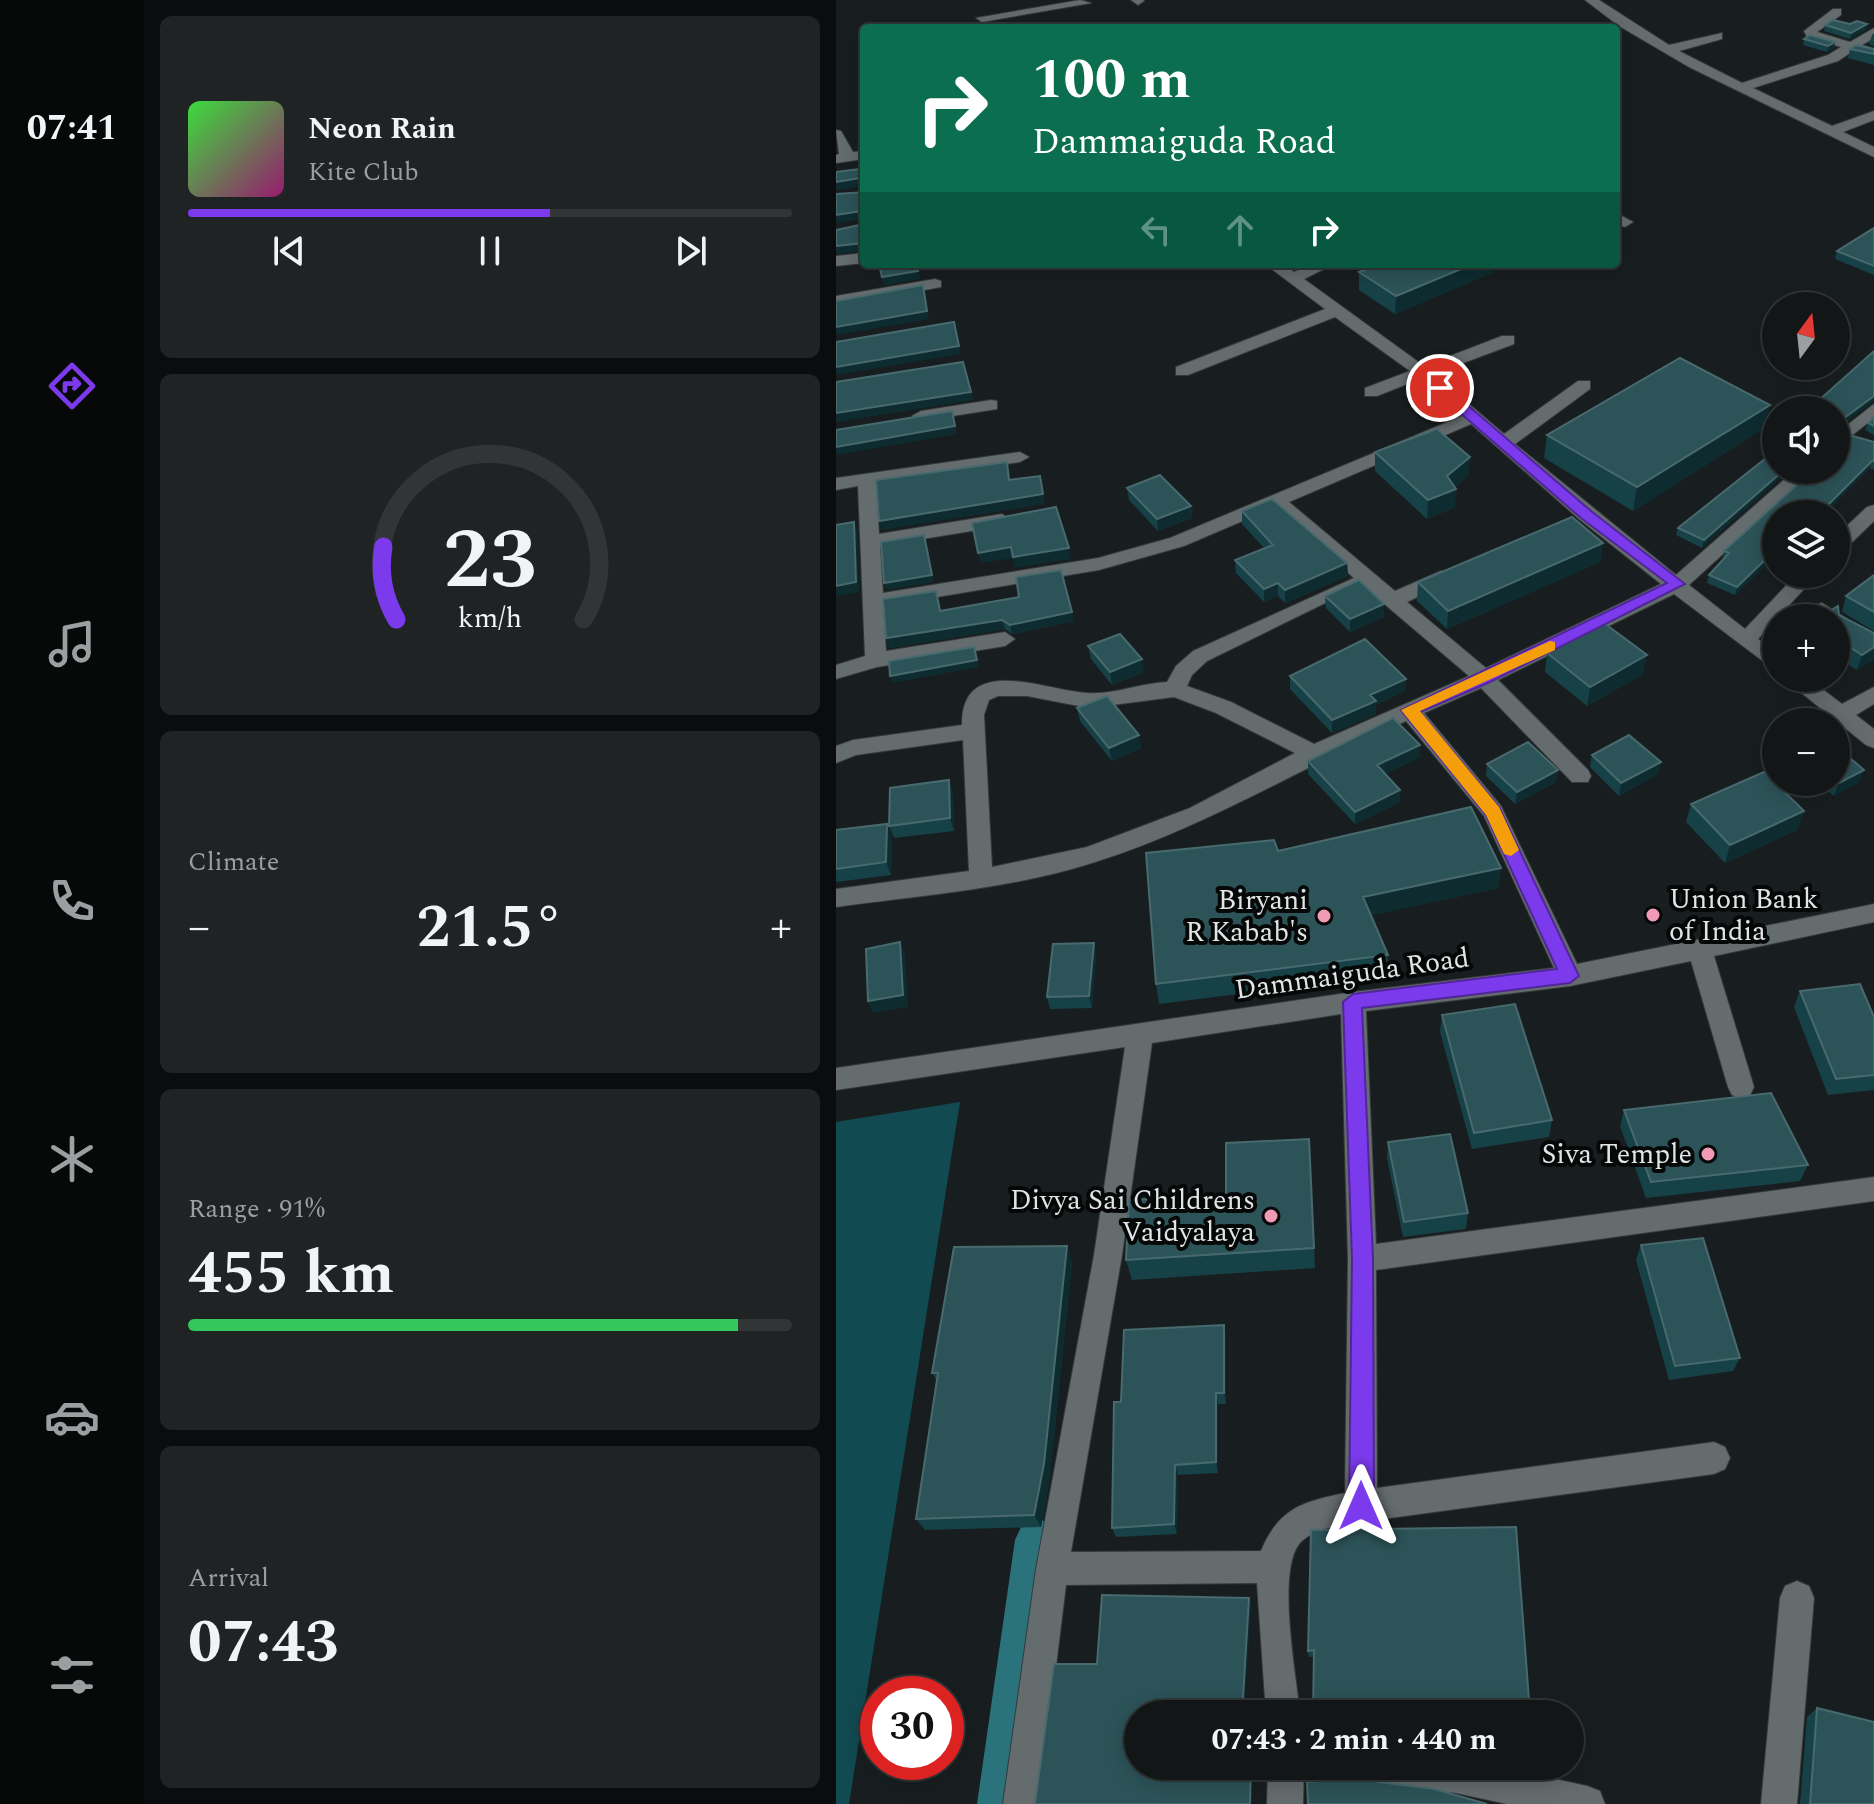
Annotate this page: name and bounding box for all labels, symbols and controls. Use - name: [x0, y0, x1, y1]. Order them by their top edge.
- text: 100 m: [1032, 38, 1191, 123]
- icon: right: [900, 56, 1004, 160]
- text: 07:41: [27, 101, 117, 156]
- text: Neon Rain: [308, 106, 456, 152]
- text: Dammaiguda Road: [1032, 115, 1336, 170]
- text: Kite Club: [308, 152, 419, 192]
- icon: left: [1134, 208, 1178, 252]
- icon: ahead: [1218, 208, 1262, 252]
- icon: right: [1302, 208, 1346, 252]
- icon: previous: [267, 229, 311, 273]
- icon: pause: [468, 229, 512, 273]
- icon: next: [669, 229, 713, 273]
- north arrow: [1762, 292, 1850, 380]
- map controls: [1762, 292, 1850, 796]
- pin: [1406, 354, 1474, 422]
- icon: directions: [44, 358, 100, 414]
- icon: arrive: [1418, 366, 1462, 410]
- button: sound: [1762, 396, 1850, 484]
- text: 23: [443, 498, 537, 625]
- button: layers: [1762, 500, 1850, 588]
- text: km/h: [458, 598, 522, 641]
- button: +: [1762, 604, 1850, 692]
- icon: music: [44, 616, 100, 672]
- button: −: [1762, 708, 1850, 796]
- text: Climate: [188, 842, 279, 882]
- icon: phone: [44, 873, 100, 929]
- place label: Union Bank of India: [1669, 878, 1818, 953]
- place label: Biryani R Kabab's: [1185, 879, 1308, 954]
- text: 21.5°: [416, 882, 564, 974]
- text: −: [188, 894, 210, 961]
- text: +: [770, 894, 792, 961]
- marker: Union Bank of India: [1644, 906, 1662, 924]
- marker: Biryani R Kabab's: [1315, 907, 1333, 925]
- street label: Dammaiguda Road: [1232, 936, 1472, 1012]
- icon: climate: [44, 1131, 100, 1187]
- place label: Siva Temple: [1541, 1133, 1692, 1176]
- marker: Siva Temple: [1699, 1145, 1717, 1163]
- place label: Divya Sai Childrens Vaidyalaya: [1010, 1179, 1255, 1254]
- text: Range · 91%: [188, 1189, 325, 1229]
- marker: Divya Sai Childrens Vaidyalaya: [1262, 1207, 1280, 1225]
- text: 455 km: [188, 1228, 394, 1320]
- icon: car: [44, 1389, 100, 1445]
- position arrow: [1319, 1464, 1403, 1548]
- text: Arrival: [188, 1558, 269, 1598]
- text: 07:43: [188, 1597, 339, 1689]
- icon: filters: [44, 1647, 100, 1703]
- speed limit sign: 30: [860, 1676, 964, 1780]
- text: 07:43 · 2 min · 440 m: [1211, 1717, 1497, 1763]

